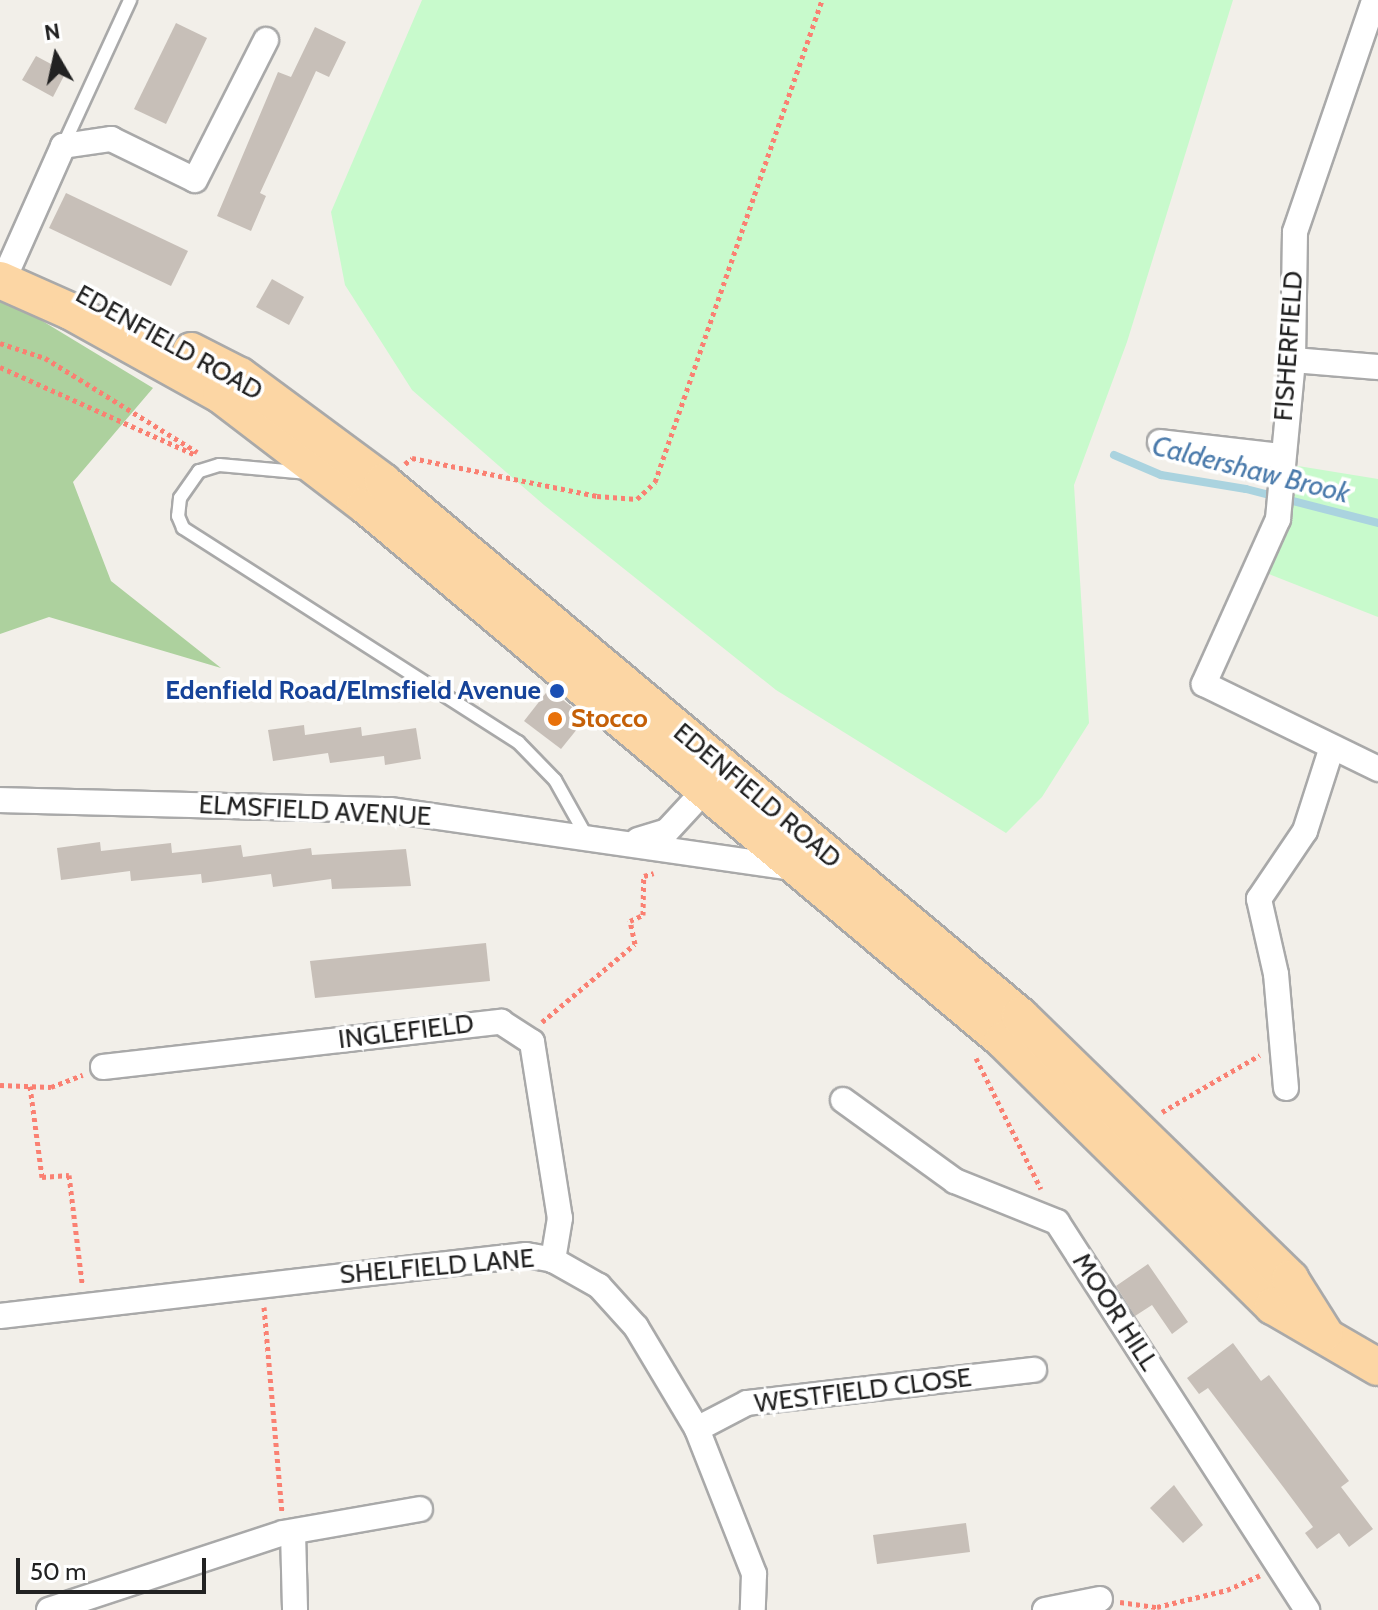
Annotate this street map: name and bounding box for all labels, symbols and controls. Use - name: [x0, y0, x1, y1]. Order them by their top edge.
- north arrow: [16, 16, 96, 96]
- text: N: [42, 17, 62, 46]
- street label: FISHERFIELD: [1268, 270, 1310, 422]
- street label: EDENFIELD ROAD: [70, 279, 268, 407]
- water label: Caldershaw Brook: [1149, 428, 1353, 510]
- place label: Edenfield Road/Elmsfield Avenue: [165, 675, 541, 707]
- marker: Edenfield Road/Elmsfield Avenue: [548, 682, 566, 700]
- place label: Stocco: [571, 703, 648, 735]
- marker: Stocco: [546, 710, 564, 728]
- street label: EDENFIELD ROAD: [667, 717, 847, 875]
- street label: ELMSFIELD AVENUE: [198, 789, 432, 833]
- street label: INGLEFIELD: [336, 1008, 476, 1056]
- street label: SHELFIELD LANE: [338, 1243, 536, 1291]
- street label: MOOR HILL: [1066, 1247, 1164, 1377]
- street label: WESTFIELD CLOSE: [753, 1362, 973, 1420]
- scale bar: [20, 1542, 210, 1592]
- text: 50 m: [30, 1557, 86, 1586]

